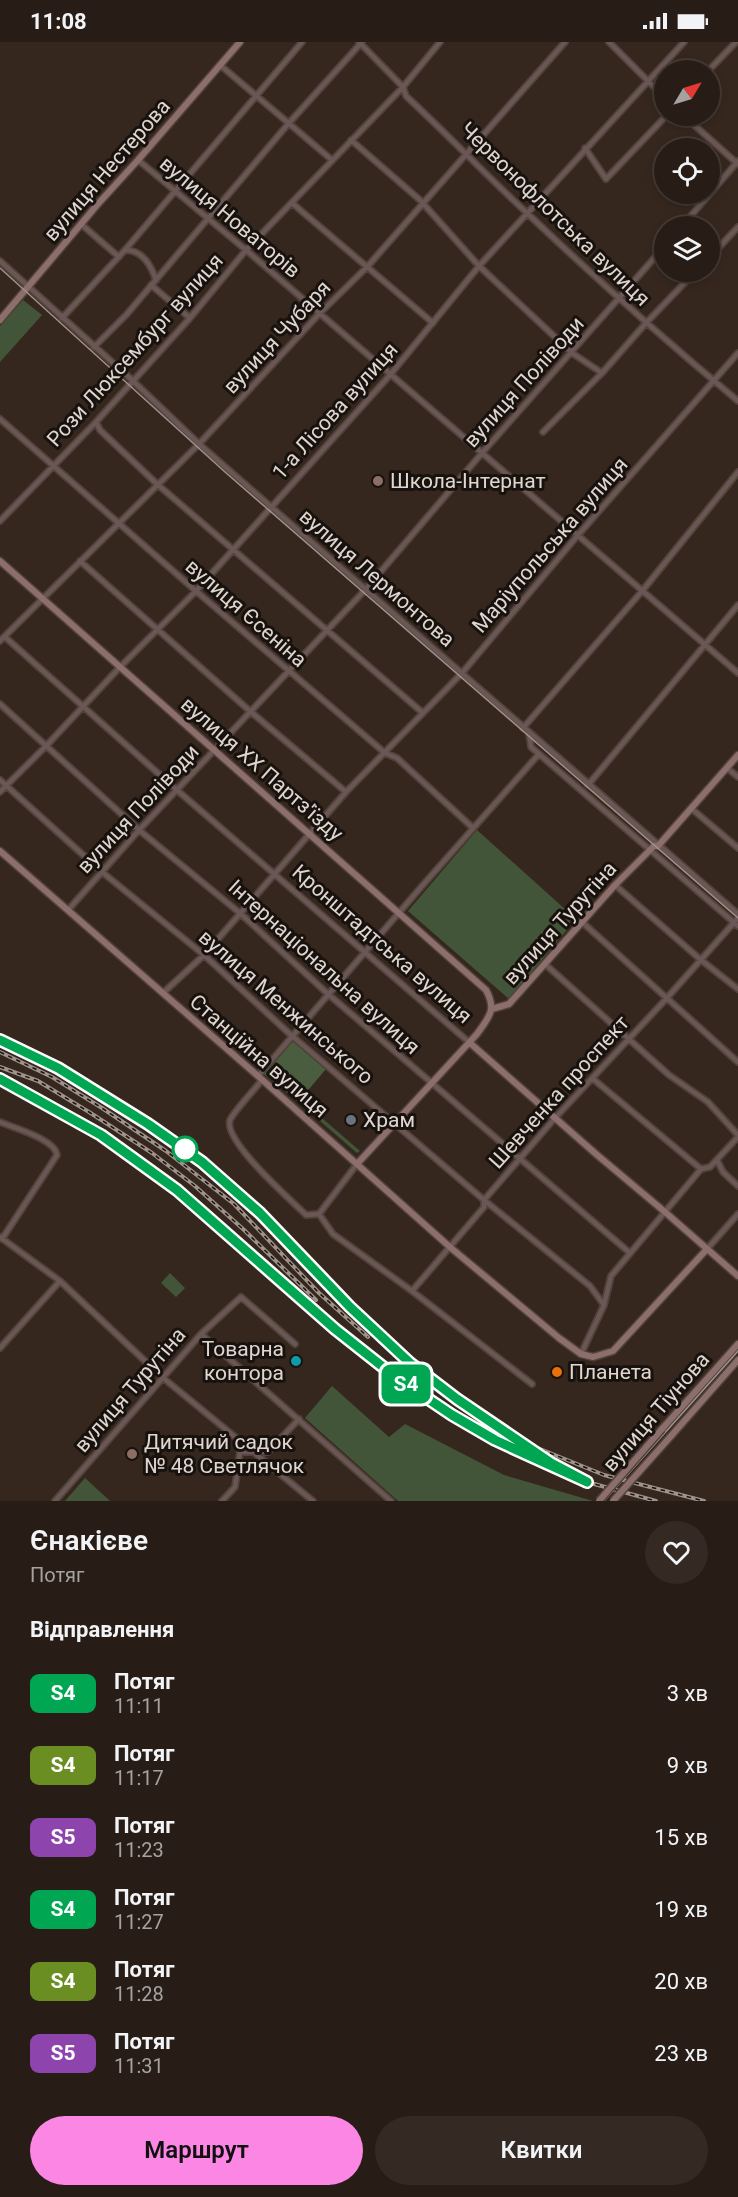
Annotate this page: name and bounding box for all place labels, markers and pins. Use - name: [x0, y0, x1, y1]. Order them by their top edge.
- place label: Школа-Інтернат: [390, 469, 546, 493]
- marker: Школа-Інтернат: [371, 474, 385, 488]
- place label: Храм: [363, 1108, 415, 1132]
- marker: Храм: [344, 1113, 358, 1127]
- unlabelled marker: [172, 1136, 198, 1162]
- place label: Товарна контора: [202, 1337, 284, 1385]
- marker: Товарна контора: [289, 1354, 303, 1368]
- place label: Планета: [569, 1360, 652, 1384]
- marker: Планета: [550, 1365, 564, 1379]
- place label: Дитячий садок № 48 Светлячок: [144, 1430, 305, 1478]
- marker: Дитячий садок № 48 Светлячок: [125, 1447, 139, 1461]

